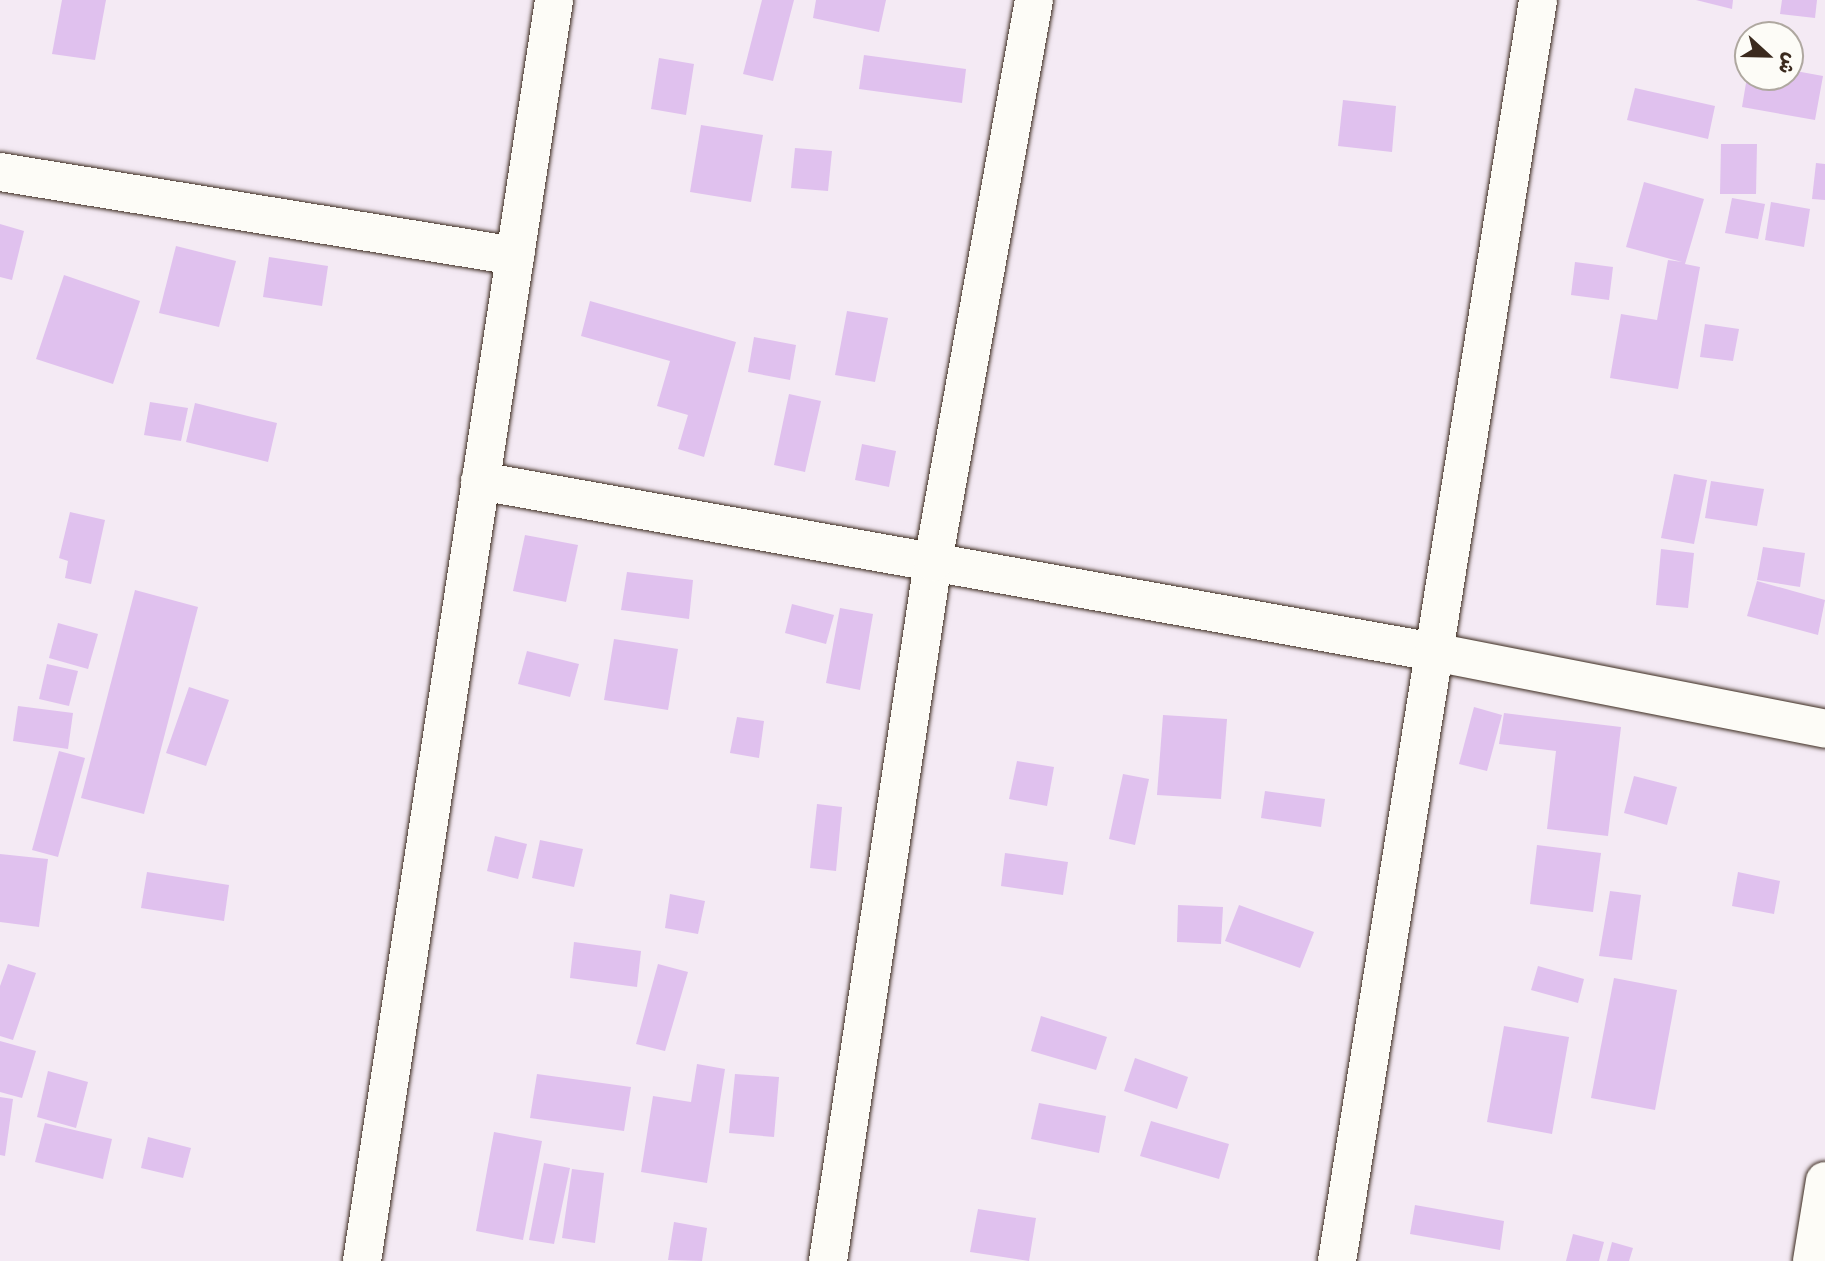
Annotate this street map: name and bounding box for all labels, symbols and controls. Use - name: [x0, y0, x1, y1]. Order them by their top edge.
- north arrow: [1734, 21, 1804, 91]
- text: ش: [1773, 49, 1802, 77]

